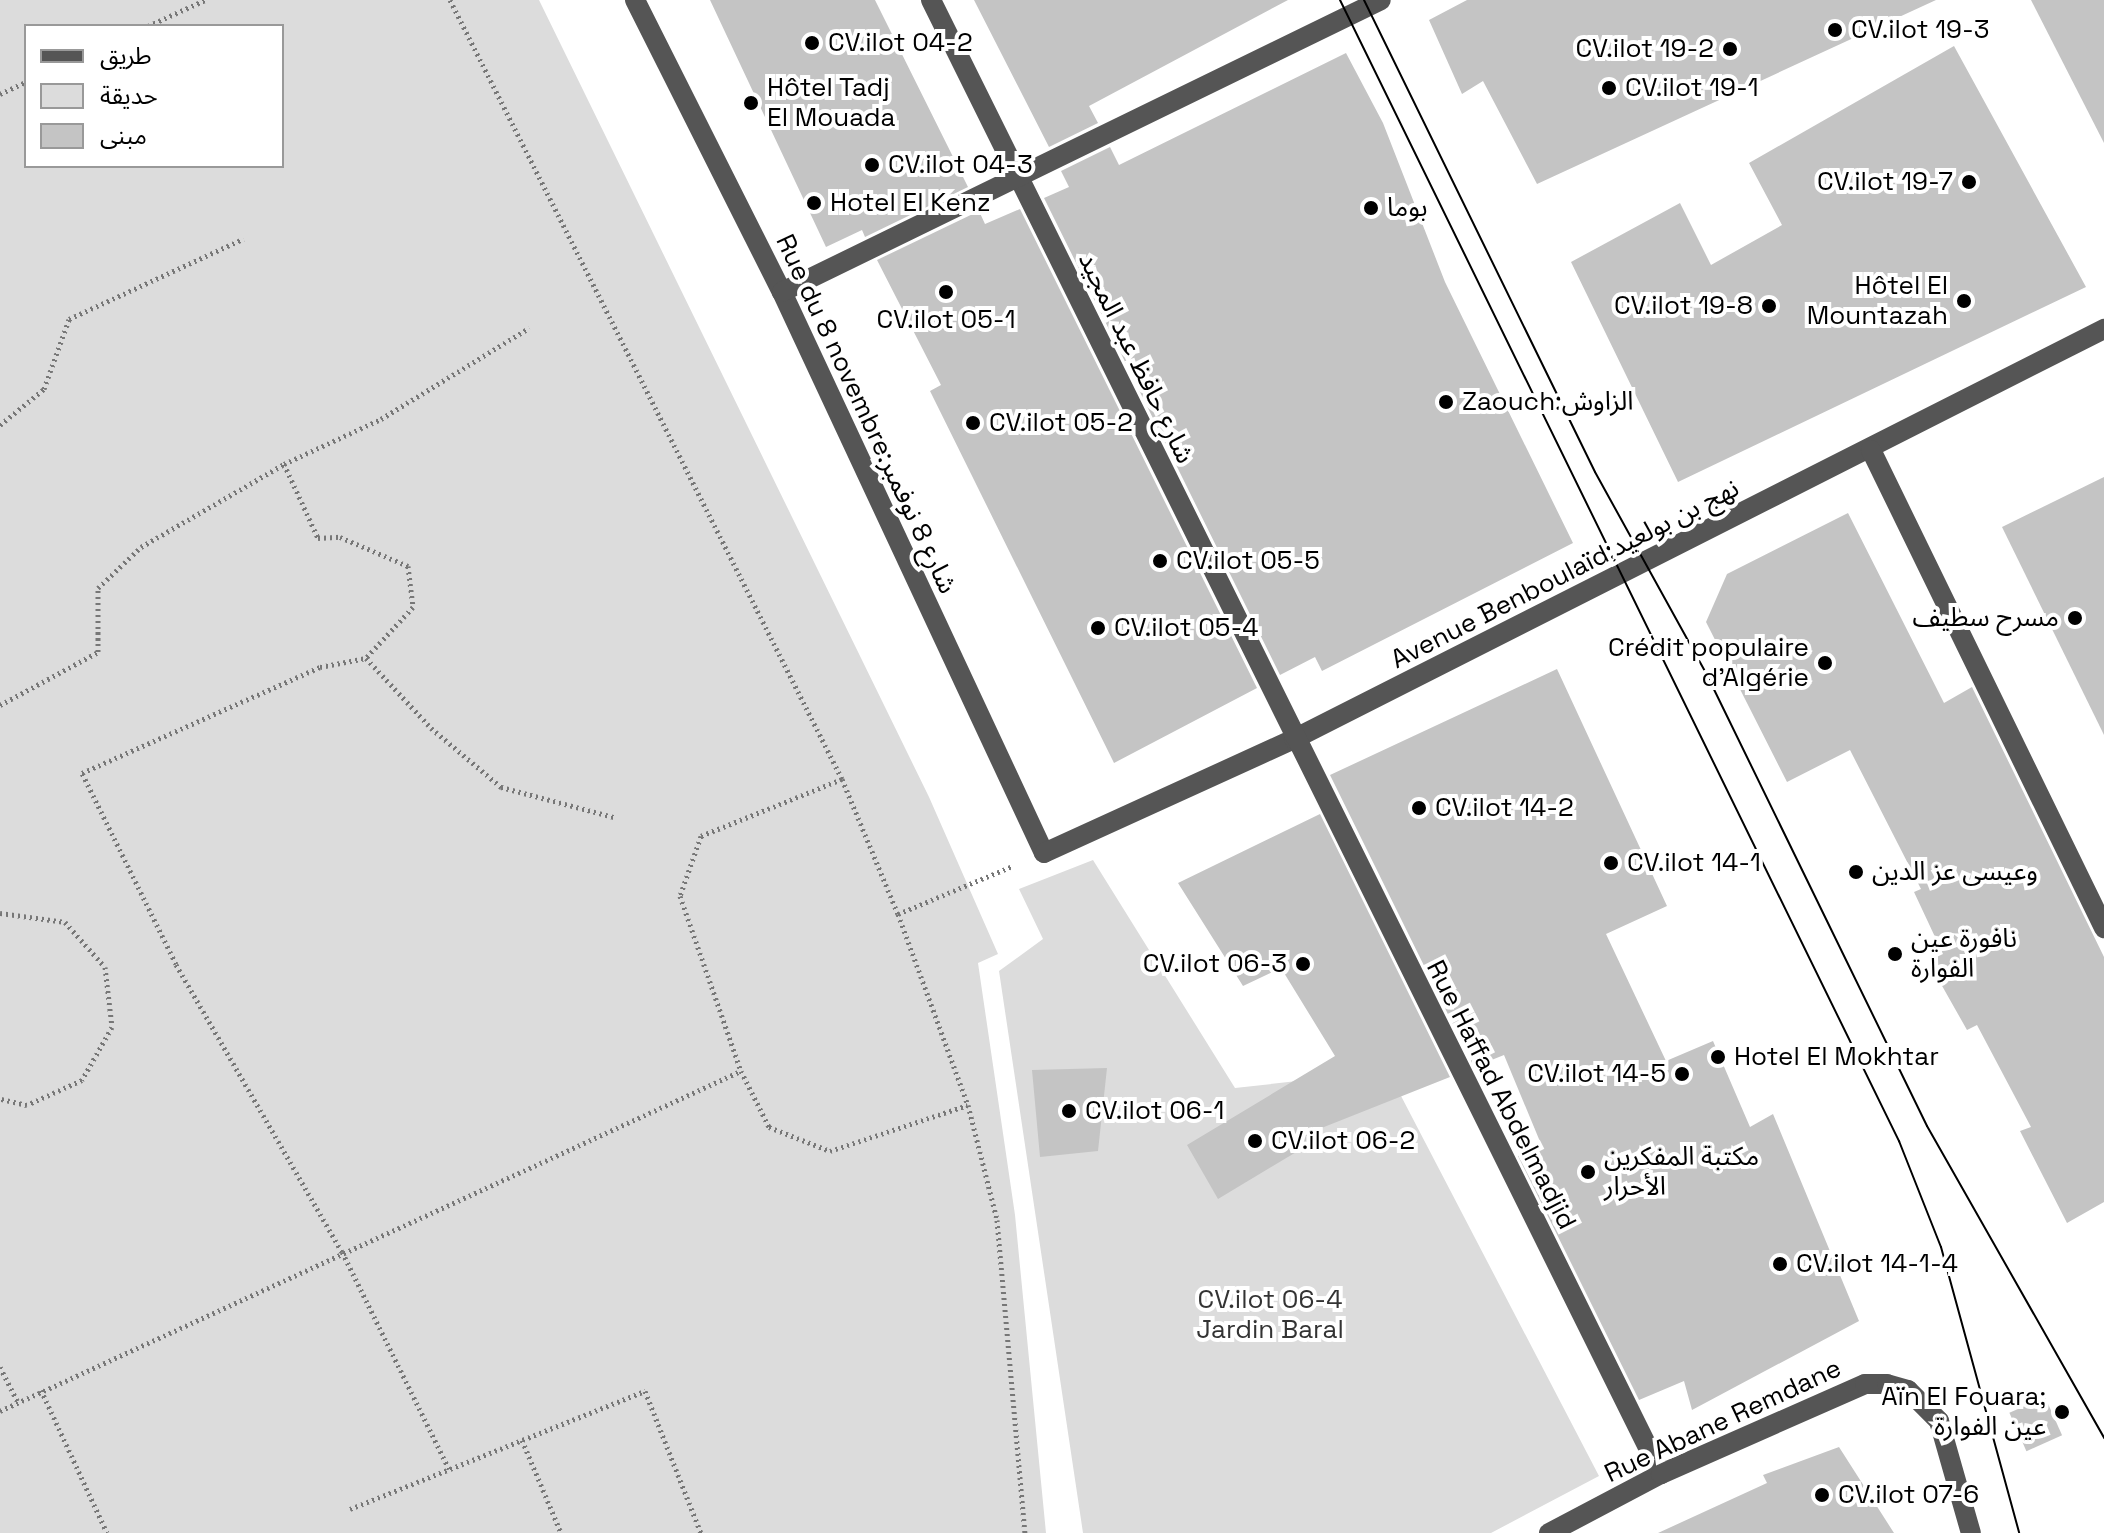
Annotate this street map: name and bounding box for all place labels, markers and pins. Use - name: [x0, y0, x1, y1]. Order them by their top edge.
- place label: CV.ilot 19-3: [1851, 14, 1989, 46]
- marker: CV.ilot 19-3: [1826, 21, 1844, 39]
- place label: CV.ilot 04-2: [828, 27, 973, 59]
- place label: CV.ilot 19-2: [1576, 33, 1714, 65]
- marker: CV.ilot 04-2: [803, 34, 821, 52]
- marker: CV.ilot 19-2: [1721, 40, 1739, 58]
- place label: Hôtel Tadj El Mouada: [767, 72, 895, 134]
- place label: CV.ilot 19-1: [1625, 72, 1759, 104]
- marker: CV.ilot 19-1: [1600, 79, 1618, 97]
- marker: Hôtel Tadj El Mouada: [742, 94, 760, 112]
- place label: CV.ilot 04-3: [888, 149, 1033, 181]
- marker: CV.ilot 04-3: [863, 156, 881, 174]
- place label: CV.ilot 19-7: [1817, 166, 1953, 198]
- marker: CV.ilot 19-7: [1960, 173, 1978, 191]
- place label: Hotel El Kenz: [830, 187, 990, 219]
- place label: بوما: [1387, 192, 1427, 224]
- marker: Hotel El Kenz: [805, 194, 823, 212]
- marker: بوما: [1362, 199, 1380, 217]
- place label: Hôtel El Mountazah: [1807, 270, 1948, 332]
- marker: CV.ilot 05-1: [937, 283, 955, 301]
- place label: CV.ilot 19-8: [1614, 290, 1753, 322]
- marker: Hôtel El Mountazah: [1955, 292, 1973, 310]
- marker: CV.ilot 19-8: [1760, 297, 1778, 315]
- place label: CV.ilot 05-1: [876, 304, 1016, 336]
- place label: Zaouch:الزاوش: [1462, 386, 1633, 418]
- marker: Zaouch:الزاوش: [1437, 393, 1455, 411]
- place label: CV.ilot 05-2: [989, 407, 1133, 439]
- marker: CV.ilot 05-2: [964, 414, 982, 432]
- place label: CV.ilot 05-5: [1176, 545, 1320, 577]
- marker: CV.ilot 05-5: [1151, 552, 1169, 570]
- place label: مسرح سطيف: [1913, 602, 2059, 634]
- marker: مسرح سطيف: [2066, 609, 2084, 627]
- place label: CV.ilot 05-4: [1114, 612, 1258, 644]
- marker: CV.ilot 05-4: [1089, 619, 1107, 637]
- place label: Crédit populaire d'Algérie: [1608, 632, 1809, 694]
- marker: Crédit populaire d'Algérie: [1816, 654, 1834, 672]
- place label: CV.ilot 14-2: [1435, 792, 1574, 824]
- marker: CV.ilot 14-2: [1410, 799, 1428, 817]
- place label: CV.ilot 14-1: [1627, 847, 1761, 879]
- marker: CV.ilot 14-1: [1602, 854, 1620, 872]
- place label: وعيسى عز الدين: [1872, 856, 2038, 888]
- marker: وعيسى عز الدين: [1847, 863, 1865, 881]
- place label: نافورة عين الفوارة: [1911, 923, 2017, 984]
- marker: نافورة عين الفوارة: [1886, 945, 1904, 963]
- place label: CV.ilot 06-3: [1143, 948, 1287, 980]
- marker: CV.ilot 06-3: [1294, 955, 1312, 973]
- place label: Hotel El Mokhtar: [1734, 1041, 1939, 1073]
- marker: Hotel El Mokhtar: [1709, 1048, 1727, 1066]
- place label: CV.ilot 14-5: [1527, 1058, 1666, 1090]
- marker: CV.ilot 14-5: [1673, 1065, 1691, 1083]
- place label: CV.ilot 06-1: [1085, 1095, 1224, 1127]
- marker: CV.ilot 06-1: [1060, 1102, 1078, 1120]
- place label: CV.ilot 06-2: [1271, 1125, 1415, 1157]
- marker: CV.ilot 06-2: [1246, 1132, 1264, 1150]
- place label: مكتبة المفكرين الأحرار: [1604, 1141, 1759, 1202]
- marker: مكتبة المفكرين الأحرار: [1579, 1163, 1597, 1181]
- place label: CV.ilot 14-1-4: [1796, 1248, 1958, 1280]
- marker: CV.ilot 14-1-4: [1771, 1255, 1789, 1273]
- place label: Aïn El Fouara; عين الفوارة: [1881, 1381, 2046, 1442]
- marker: Aïn El Fouara; عين الفوارة: [2053, 1403, 2071, 1421]
- place label: CV.ilot 07-6: [1838, 1479, 1979, 1511]
- marker: CV.ilot 07-6: [1813, 1486, 1831, 1504]

